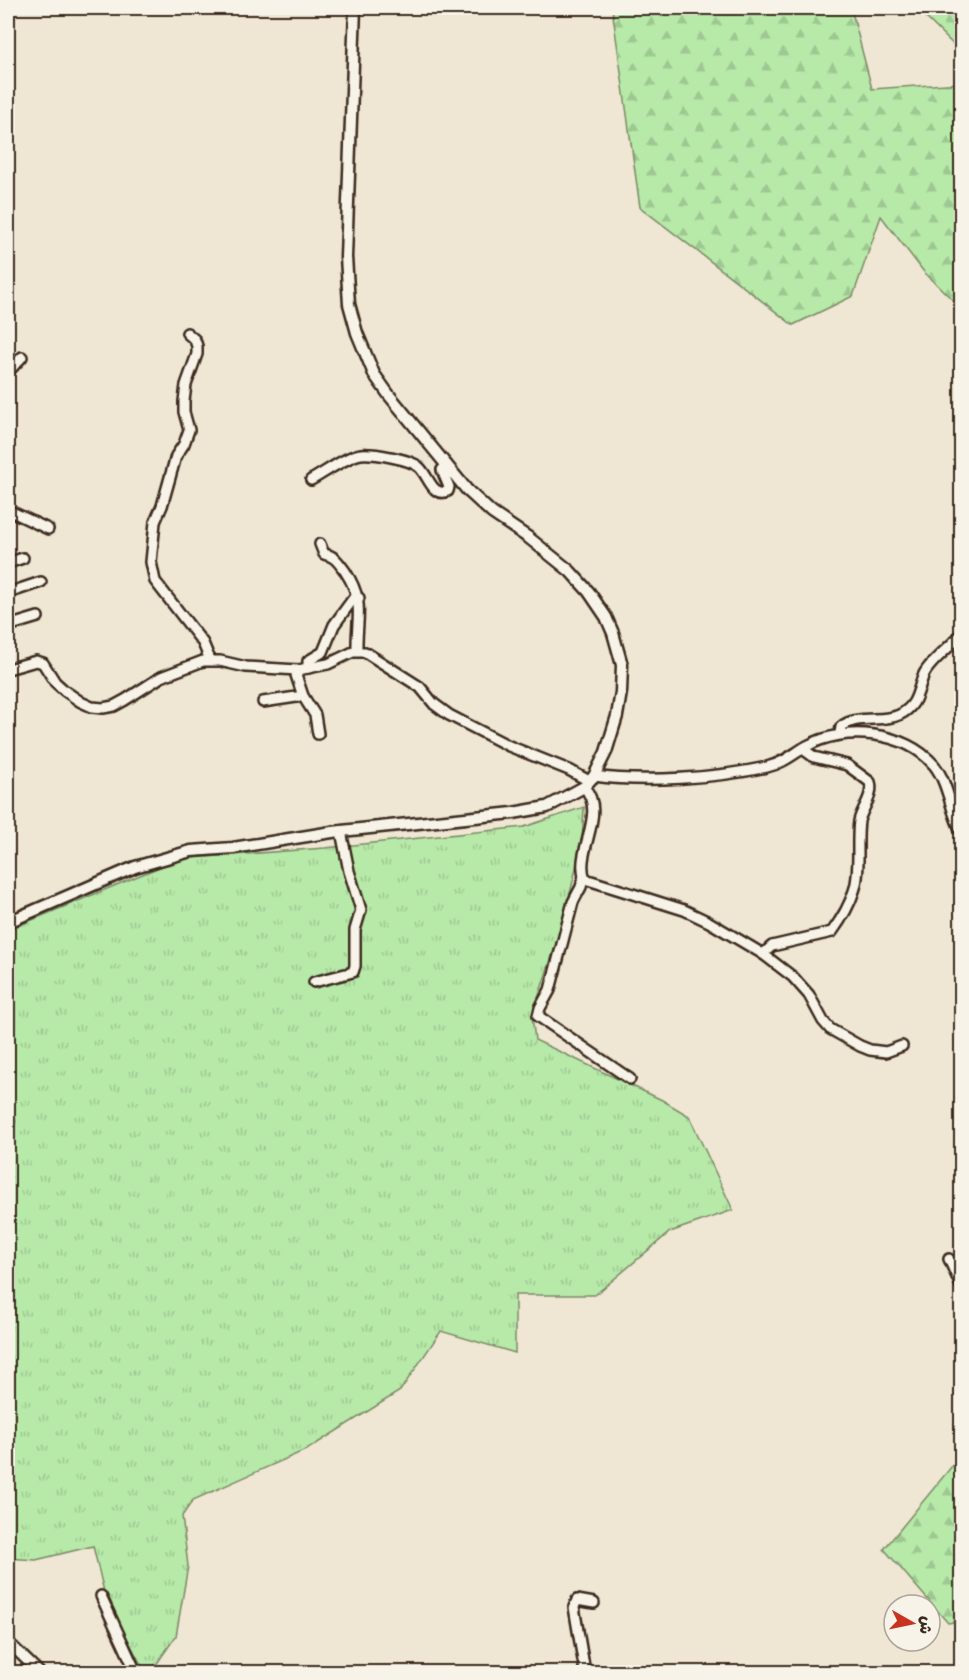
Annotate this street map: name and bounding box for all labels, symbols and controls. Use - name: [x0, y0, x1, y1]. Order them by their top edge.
- north arrow: [882, 1593, 942, 1653]
- text: ش: [914, 1615, 937, 1635]

